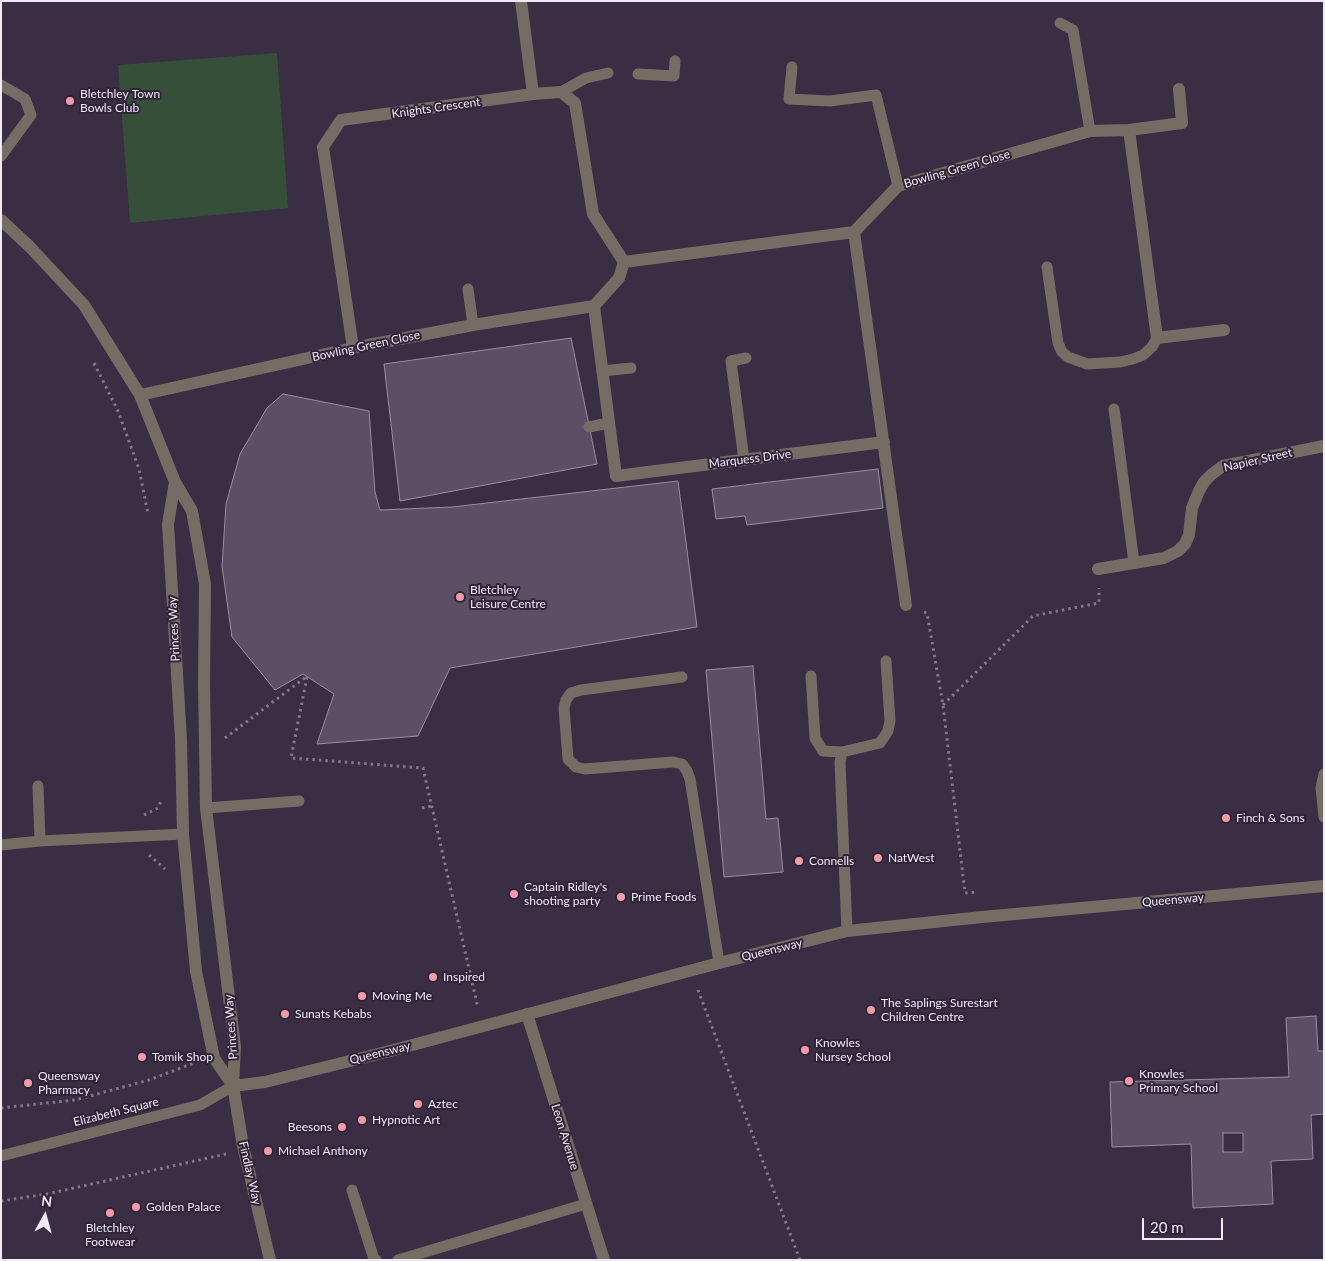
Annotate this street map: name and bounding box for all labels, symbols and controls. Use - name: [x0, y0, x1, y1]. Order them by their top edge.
- place label: Bletchley Town Bowls Club: [80, 87, 160, 115]
- marker: Bletchley Town Bowls Club: [64, 95, 76, 107]
- street label: Knights Crescent: [391, 95, 481, 121]
- street label: Bowling Green Close: [902, 147, 1012, 191]
- street label: Bowling Green Close: [311, 328, 421, 364]
- street label: Napier Street: [1222, 445, 1294, 475]
- street label: Marquess Drive: [708, 447, 792, 471]
- place label: Bletchley Leisure Centre: [470, 583, 546, 611]
- marker: Bletchley Leisure Centre: [454, 591, 466, 603]
- street label: Princes Way: [165, 596, 183, 662]
- place label: Finch & Sons: [1236, 811, 1305, 825]
- marker: Finch & Sons: [1220, 812, 1232, 824]
- place label: NatWest: [888, 851, 935, 865]
- marker: NatWest: [872, 852, 884, 864]
- place label: Connells: [809, 854, 854, 868]
- marker: Connells: [793, 855, 805, 867]
- place label: Captain Ridley's shooting party: [524, 880, 607, 908]
- marker: Captain Ridley's shooting party: [508, 888, 520, 900]
- place label: Prime Foods: [631, 890, 696, 904]
- street label: Queensway: [1141, 890, 1205, 910]
- marker: Prime Foods: [615, 891, 627, 903]
- street label: Queensway: [740, 935, 804, 965]
- place label: Inspired: [443, 970, 485, 984]
- marker: Inspired: [427, 971, 439, 983]
- place label: Moving Me: [372, 989, 432, 1003]
- marker: Moving Me: [356, 990, 368, 1002]
- street label: Princes Way: [222, 994, 240, 1060]
- place label: The Saplings Surestart Children Centre: [881, 996, 998, 1024]
- marker: The Saplings Surestart Children Centre: [865, 1004, 877, 1016]
- place label: Sunats Kebabs: [295, 1007, 372, 1021]
- marker: Sunats Kebabs: [279, 1008, 291, 1020]
- place label: Knowles Nursey School: [815, 1036, 891, 1064]
- street label: Queensway: [348, 1038, 412, 1068]
- marker: Knowles Nursey School: [799, 1044, 811, 1056]
- place label: Tomik Shop: [152, 1050, 213, 1064]
- marker: Tomik Shop: [136, 1051, 148, 1063]
- place label: Knowles Primary School: [1139, 1067, 1218, 1095]
- place label: Queensway Pharmacy: [38, 1069, 100, 1097]
- marker: Knowles Primary School: [1123, 1075, 1135, 1087]
- marker: Queensway Pharmacy: [22, 1077, 34, 1089]
- street label: Elizabeth Square: [72, 1094, 160, 1130]
- place label: Aztec: [428, 1097, 458, 1111]
- marker: Aztec: [412, 1098, 424, 1110]
- street label: Leon Avenue: [548, 1102, 582, 1172]
- place label: Hypnotic Art: [372, 1113, 440, 1127]
- marker: Hypnotic Art: [356, 1114, 368, 1126]
- place label: Beesons: [288, 1120, 332, 1134]
- marker: Beesons: [336, 1121, 348, 1133]
- street label: Findlay Way: [236, 1140, 264, 1206]
- place label: Michael Anthony: [278, 1144, 368, 1158]
- marker: Michael Anthony: [262, 1145, 274, 1157]
- north arrow: [20, 1191, 70, 1241]
- text: N: [40, 1192, 53, 1210]
- place label: Golden Palace: [146, 1200, 221, 1214]
- marker: Golden Palace: [130, 1201, 142, 1213]
- marker: Bletchley Footwear: [104, 1207, 116, 1219]
- scale bar: [1145, 1208, 1226, 1240]
- text: 20 m: [1150, 1218, 1184, 1236]
- place label: Bletchley Footwear: [85, 1221, 135, 1249]

